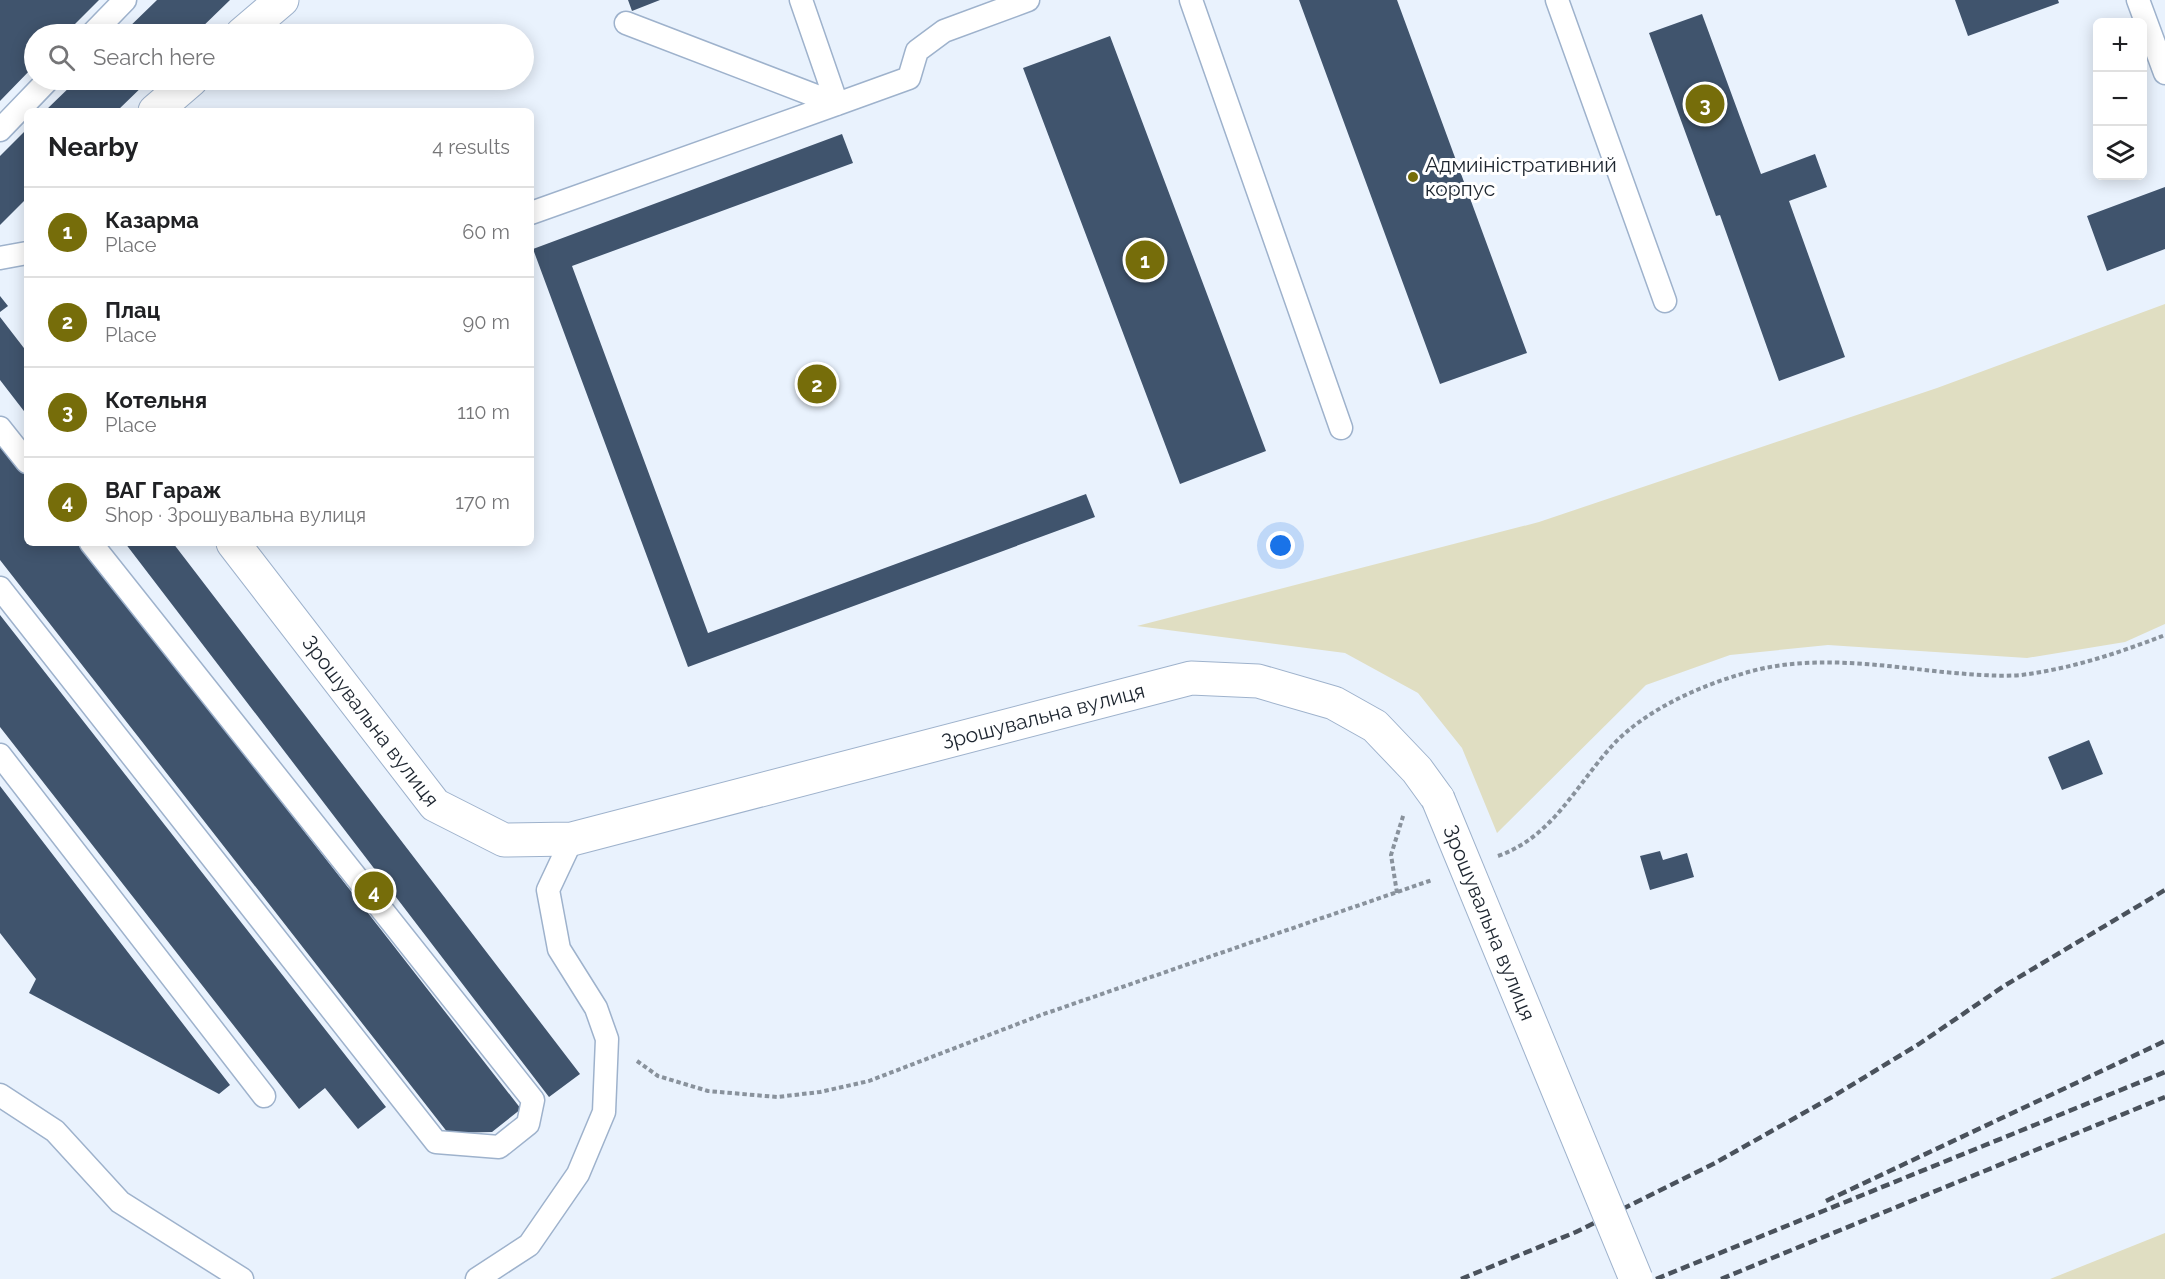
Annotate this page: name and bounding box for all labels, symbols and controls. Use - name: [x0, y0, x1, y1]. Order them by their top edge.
- map controls: [2093, 18, 2147, 180]
- button: +: [2093, 18, 2147, 72]
- search box: [24, 24, 534, 90]
- icon: search: [45, 41, 78, 74]
- text: Search here: [93, 44, 215, 70]
- button: −: [2093, 72, 2147, 126]
- pin: 3: [1686, 82, 1724, 126]
- button: layers: [2093, 126, 2147, 180]
- text: Nearby: [48, 132, 138, 162]
- text: 4 results: [432, 135, 510, 159]
- place label: Адмиіністративний корпус: [1425, 152, 1617, 201]
- marker: Адмиіністративний корпус: [1406, 170, 1420, 184]
- text: Казарма: [105, 207, 199, 233]
- text: 1: [63, 220, 72, 244]
- text: 60 m: [462, 220, 510, 244]
- text: Place: [105, 233, 156, 257]
- pin: 1: [1126, 238, 1164, 282]
- text: Плац: [105, 297, 160, 323]
- text: 2: [62, 310, 73, 334]
- text: 90 m: [463, 310, 510, 334]
- text: Place: [105, 323, 156, 347]
- pin: 2: [798, 362, 836, 406]
- text: Котельня: [105, 387, 207, 413]
- text: 3: [62, 400, 73, 424]
- text: 110 m: [457, 400, 510, 424]
- text: Place: [105, 413, 156, 437]
- text: ВАГ Гараж: [105, 477, 221, 503]
- text: 4: [62, 490, 73, 514]
- text: 170 m: [455, 490, 510, 514]
- text: Shop · Зрошувальна вулиця: [105, 503, 366, 527]
- your location: [1266, 531, 1295, 560]
- street label: Зрошувальна вулиця: [297, 630, 445, 811]
- street label: Зрошувальна вулиця: [939, 678, 1147, 754]
- street label: Зрошувальна вулиця: [1438, 821, 1541, 1024]
- pin: 4: [354, 868, 394, 914]

